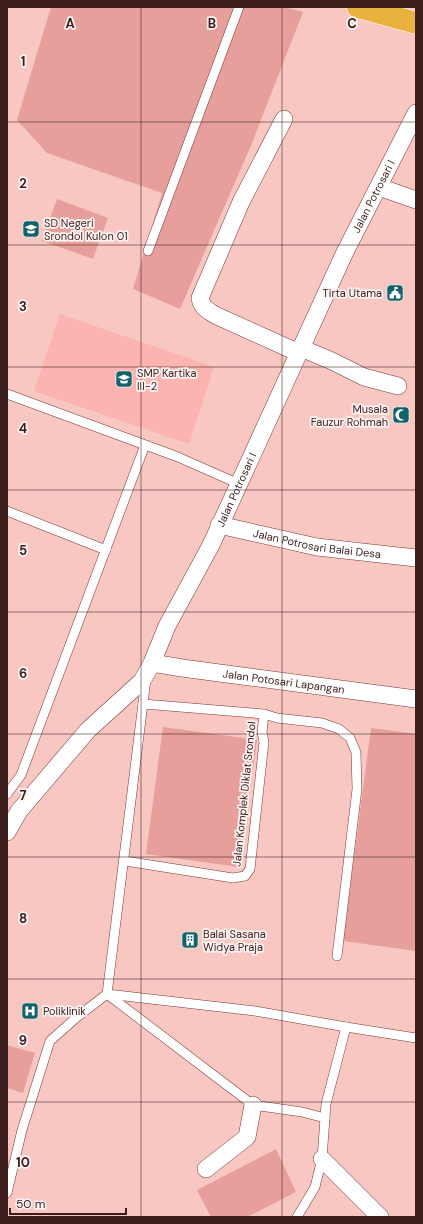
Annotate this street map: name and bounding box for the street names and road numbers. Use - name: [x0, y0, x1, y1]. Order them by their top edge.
- street label: Jalan Potrosari I: [349, 157, 398, 235]
- street label: Jalan Potrosari I: [213, 450, 259, 529]
- street label: Jalan Potrosari Balai Desa: [252, 526, 382, 561]
- street label: Jalan Potosari Lapangan: [222, 666, 346, 696]
- street label: Jalan Komplek Diklat Srondol: [229, 721, 259, 867]

